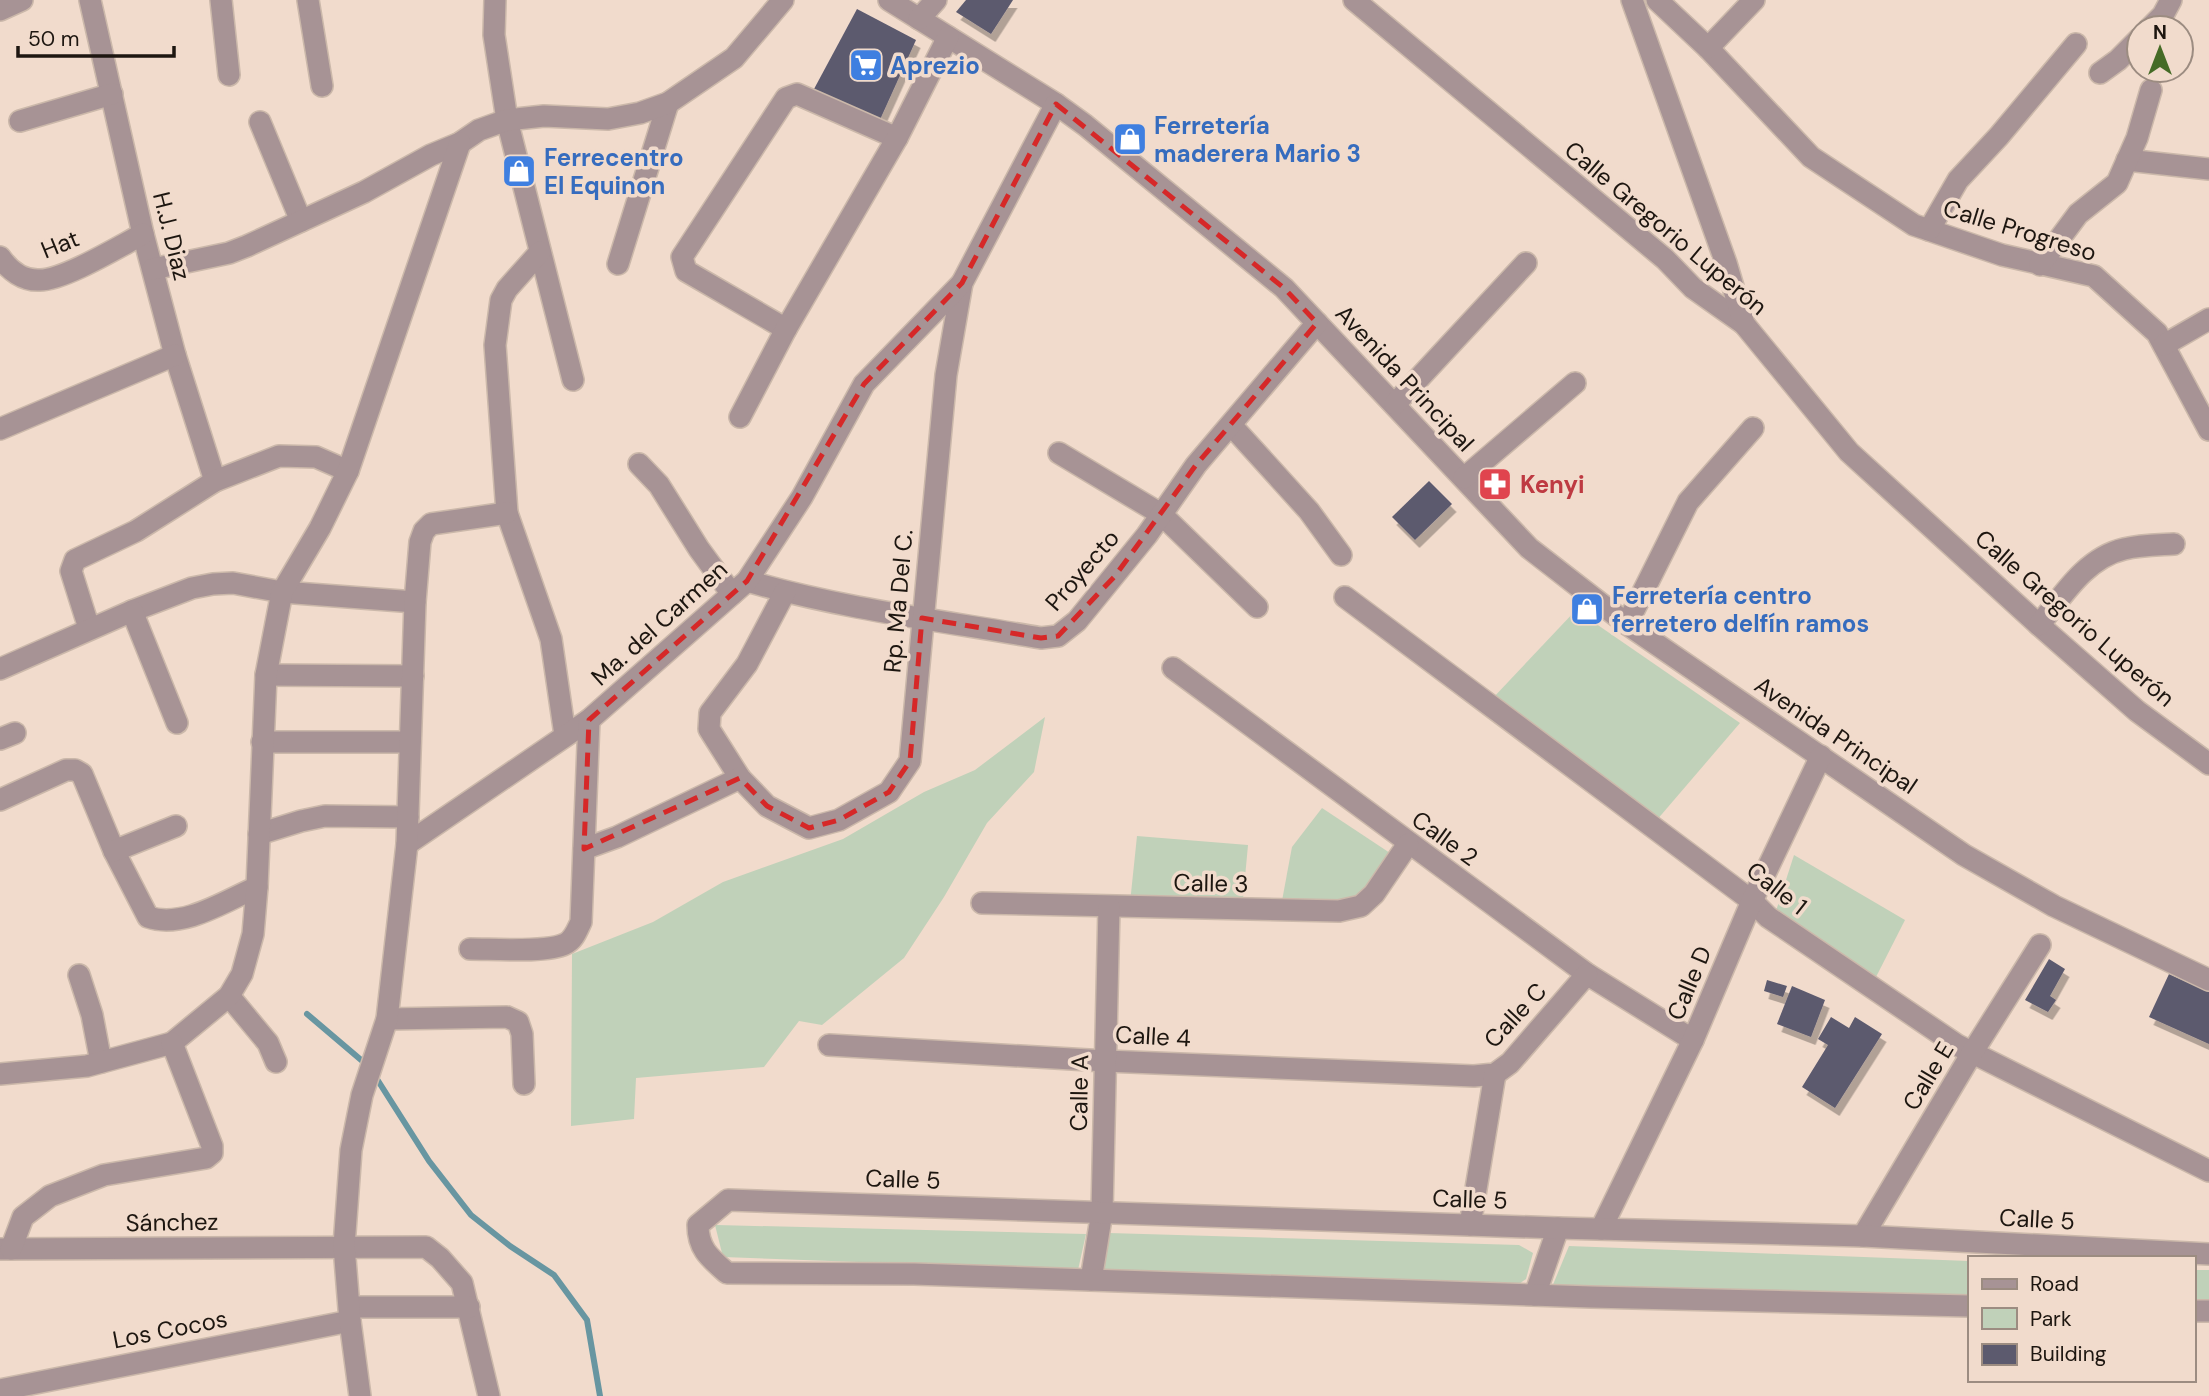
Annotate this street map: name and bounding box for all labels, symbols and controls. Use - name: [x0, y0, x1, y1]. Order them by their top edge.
- scale bar: [18, 14, 173, 58]
- north arrow: [2125, 14, 2195, 84]
- text: N: [2153, 20, 2167, 45]
- text: 50 m: [28, 25, 79, 53]
- supermarket icon: Aprezio: [847, 46, 885, 84]
- place label: Aprezio: [890, 50, 980, 81]
- place label: Ferretería maderera Mario 3: [1154, 110, 1361, 169]
- shop icon: Ferretería maderera Mario 3: [1111, 120, 1149, 158]
- street label: Calle Gregorio Luperón: [1558, 134, 1774, 322]
- place label: Ferrecentro El Equinon: [544, 142, 684, 201]
- shop icon: Ferrecentro El Equinon: [500, 152, 538, 190]
- street label: H.J. Diaz: [146, 189, 198, 283]
- street label: Calle Progreso: [1940, 192, 2100, 268]
- street label: Hat: [36, 222, 84, 266]
- street label: Avenida Principal: [1329, 298, 1481, 458]
- pharmacy icon: Kenyi: [1476, 465, 1514, 503]
- place label: Kenyi: [1520, 469, 1585, 500]
- street label: Proyecto: [1038, 523, 1126, 617]
- street label: Calle Gregorio Luperón: [1969, 523, 2181, 713]
- street label: Rp. Ma Del C.: [876, 528, 920, 674]
- street label: Ma. del Carmen: [584, 554, 734, 692]
- place label: Ferretería centro ferretero delfín ramos: [1612, 580, 1869, 639]
- shop icon: Ferretería centro ferretero delfín ramos: [1568, 590, 1606, 628]
- street label: Avenida Principal: [1749, 669, 1923, 801]
- street label: Calle 2: [1406, 803, 1484, 873]
- street label: Calle 1: [1740, 855, 1814, 921]
- street label: Calle 3: [1173, 867, 1249, 899]
- street label: Calle D: [1660, 941, 1718, 1025]
- street label: Calle C: [1477, 976, 1553, 1054]
- street label: Calle 4: [1114, 1019, 1192, 1053]
- street label: Calle E: [1896, 1036, 1960, 1116]
- street label: Calle A: [1063, 1054, 1095, 1132]
- street label: Calle 5: [865, 1162, 941, 1196]
- street label: Calle 5: [1432, 1182, 1508, 1216]
- street label: Calle 5: [1998, 1202, 2076, 1236]
- street label: Sánchez: [125, 1206, 219, 1238]
- legend: [1968, 1256, 2195, 1382]
- text: Road: [2030, 1270, 2079, 1298]
- street label: Los Cocos: [110, 1303, 230, 1355]
- text: Park: [2030, 1305, 2072, 1333]
- text: Building: [2030, 1340, 2107, 1368]

